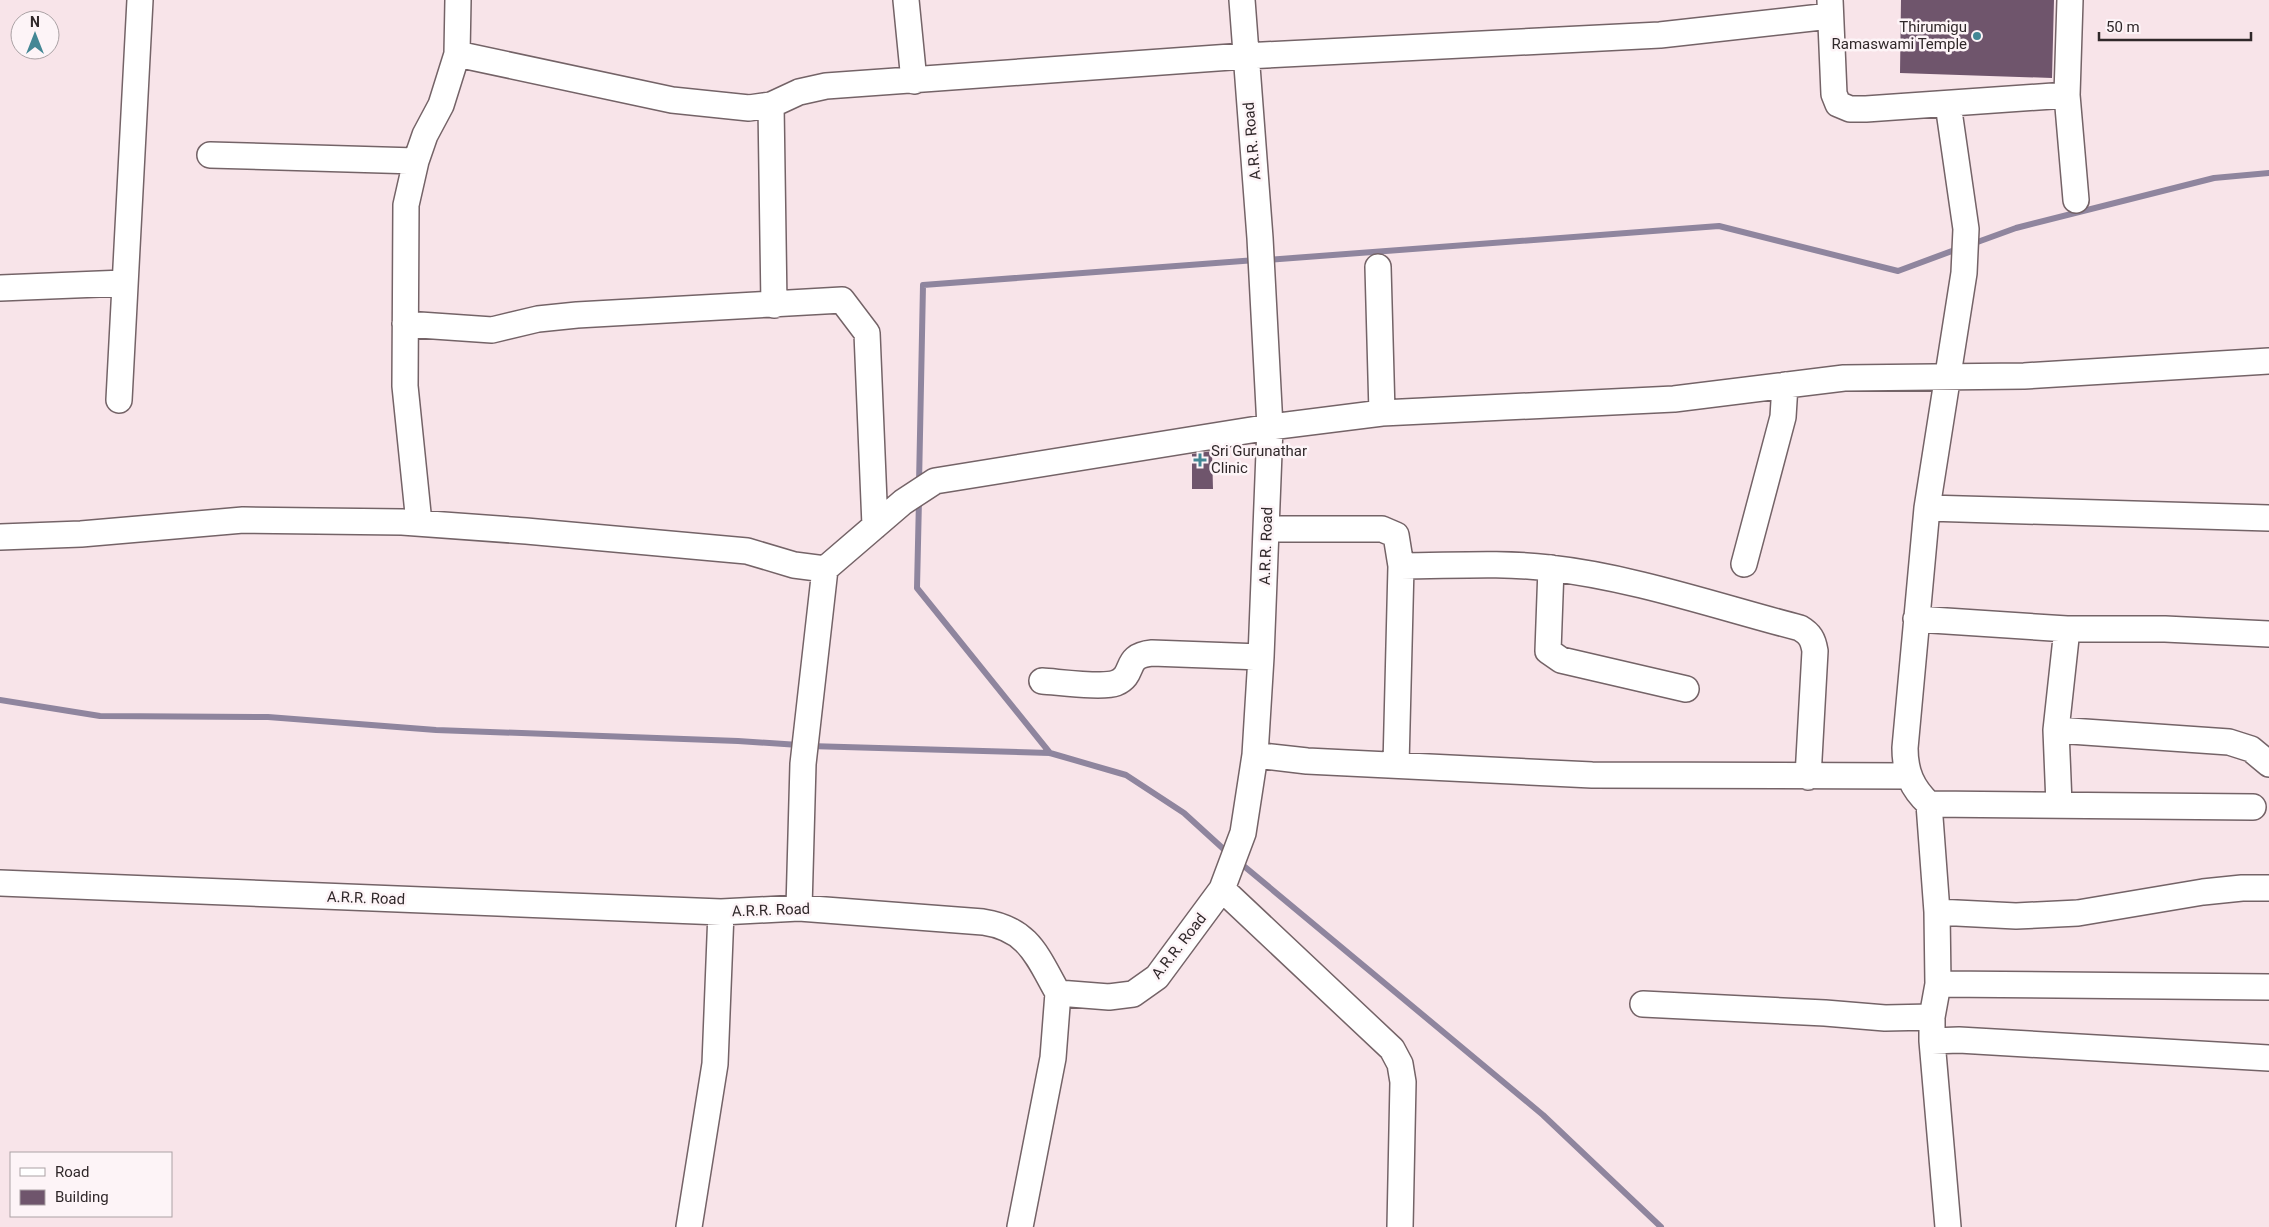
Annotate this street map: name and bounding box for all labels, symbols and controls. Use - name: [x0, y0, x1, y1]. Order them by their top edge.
- north arrow: [10, 10, 60, 60]
- scale bar: [2099, 10, 2252, 42]
- text: N: [30, 14, 40, 30]
- place label: Thirumigu Ramaswami Temple: [1832, 18, 1967, 53]
- text: 50 m: [2106, 18, 2140, 36]
- marker: Thirumigu Ramaswami Temple: [1971, 30, 1983, 42]
- street label: A.R.R. Road: [1240, 101, 1264, 181]
- place label: Sri Gurunathar Clinic: [1211, 442, 1307, 477]
- marker: Sri Gurunathar Clinic: [1193, 453, 1207, 467]
- street label: A.R.R. Road: [1256, 507, 1276, 585]
- street label: A.R.R. Road: [327, 888, 405, 908]
- street label: A.R.R. Road: [732, 900, 810, 920]
- street label: A.R.R. Road: [1148, 910, 1210, 982]
- legend: [10, 1152, 172, 1217]
- text: Road: [55, 1163, 89, 1181]
- text: Building: [55, 1188, 109, 1206]

